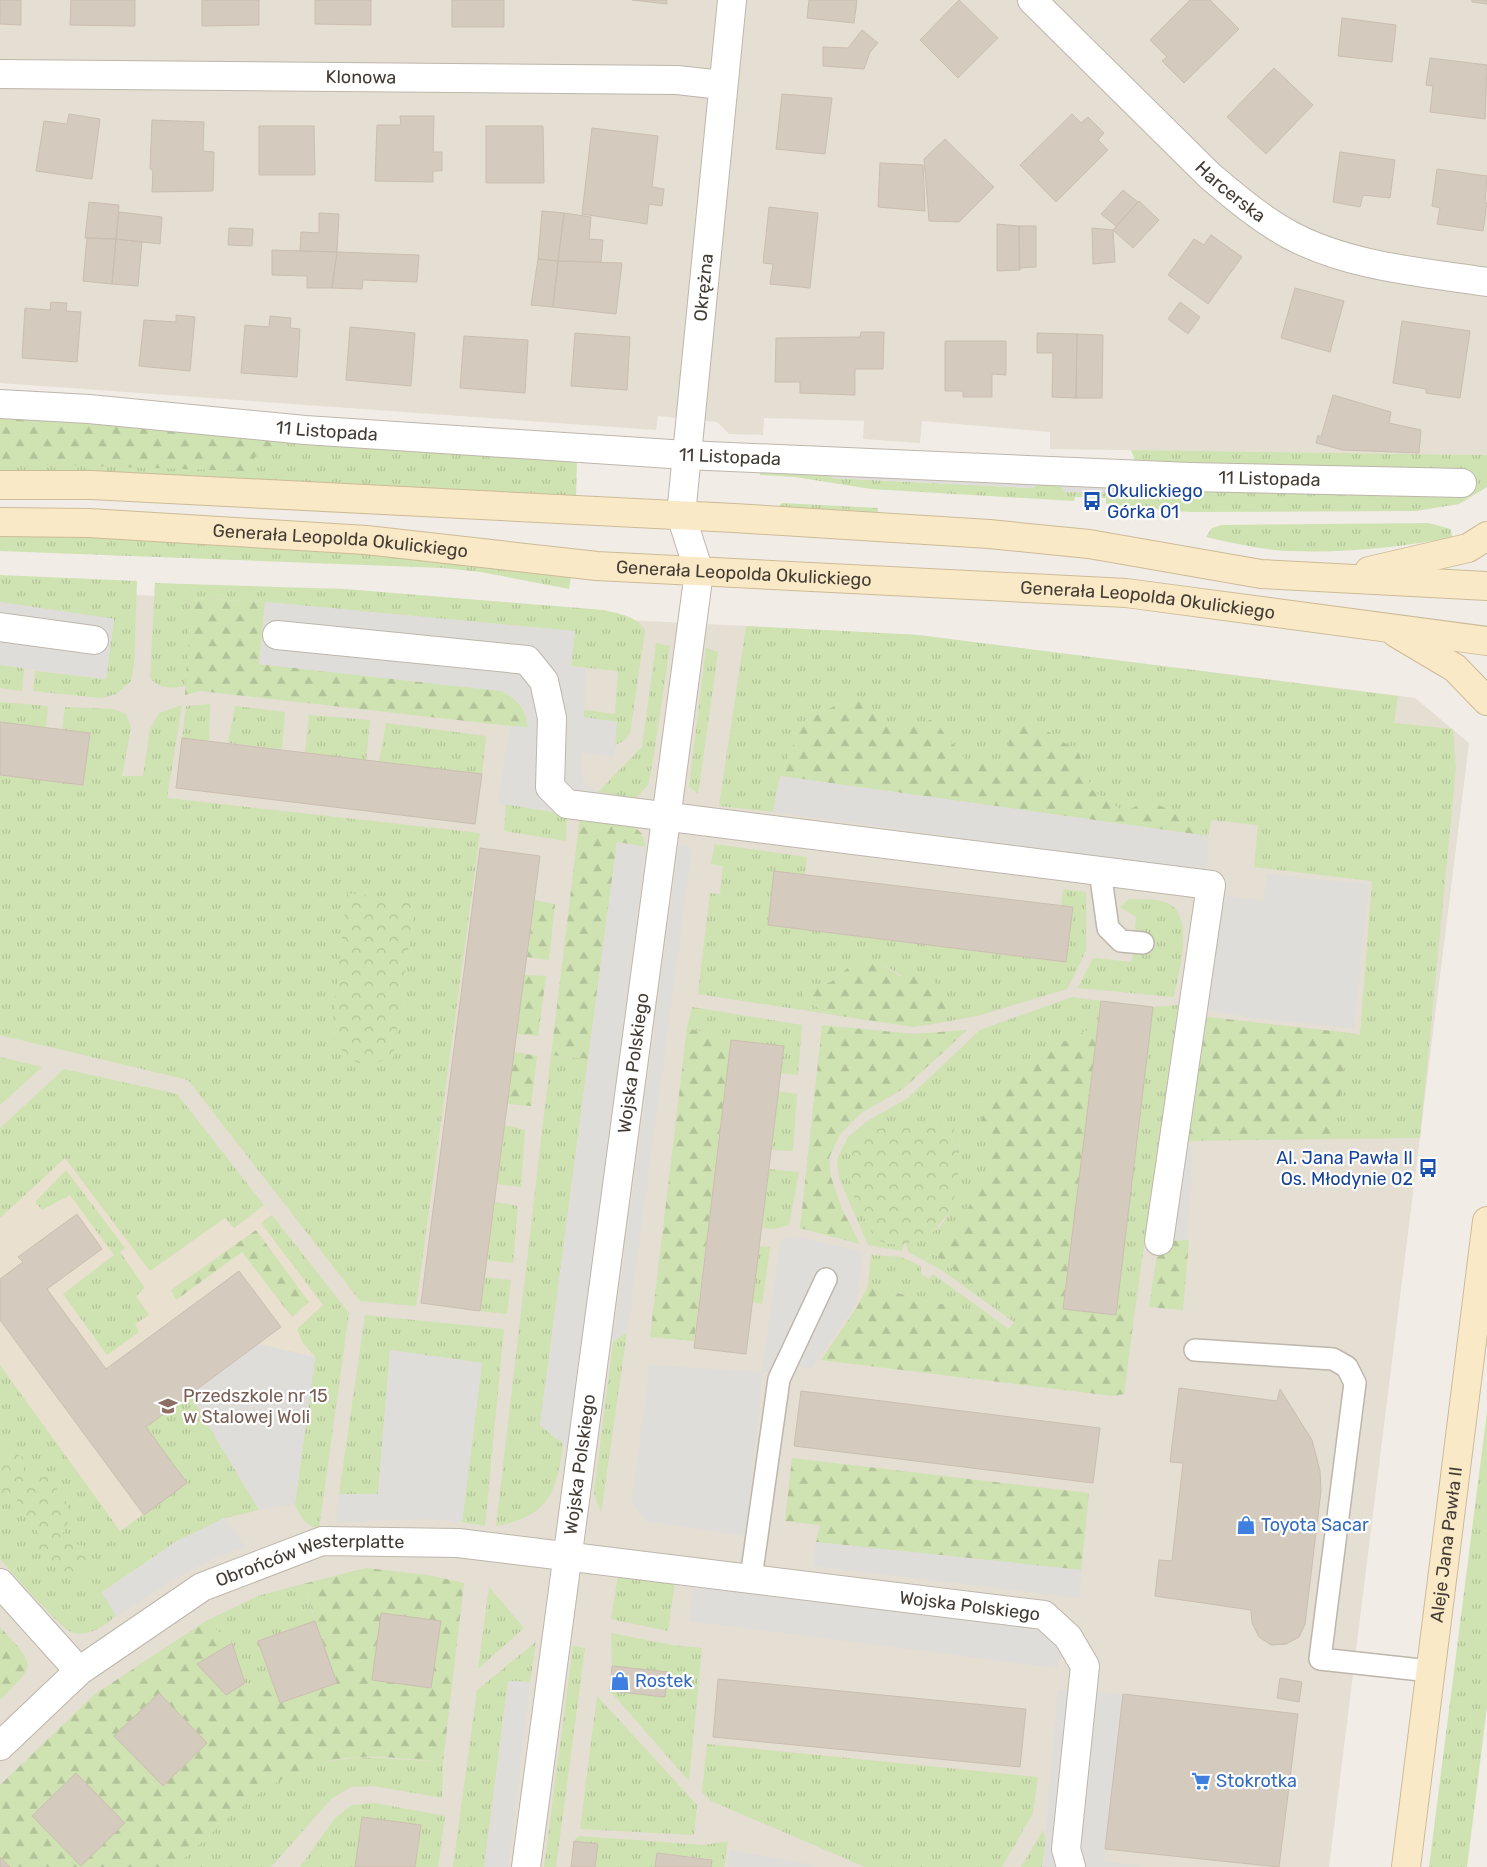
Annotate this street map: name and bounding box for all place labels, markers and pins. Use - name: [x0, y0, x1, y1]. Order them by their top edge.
- place label: Okulickiego Górka 01: [1107, 480, 1203, 523]
- bus stop icon: Okulickiego Górka 01: [1081, 490, 1103, 512]
- place label: Al. Jana Pawła II Os. Młodynie 02: [1276, 1147, 1413, 1190]
- bus stop icon: Al. Jana Pawła II Os. Młodynie 02: [1417, 1157, 1439, 1179]
- place label: Przedszkole nr 15 w Stalowej Woli: [183, 1385, 328, 1428]
- school or university icon: Przedszkole nr 15 w Stalowej Woli: [157, 1395, 179, 1417]
- shop icon: Toyota Sacar: [1235, 1514, 1257, 1536]
- place label: Toyota Sacar: [1261, 1514, 1369, 1536]
- shop icon: Rostek: [609, 1670, 631, 1692]
- place label: Rostek: [635, 1670, 693, 1692]
- supermarket icon: Stokrotka: [1190, 1770, 1212, 1792]
- place label: Stokrotka: [1216, 1770, 1297, 1792]

